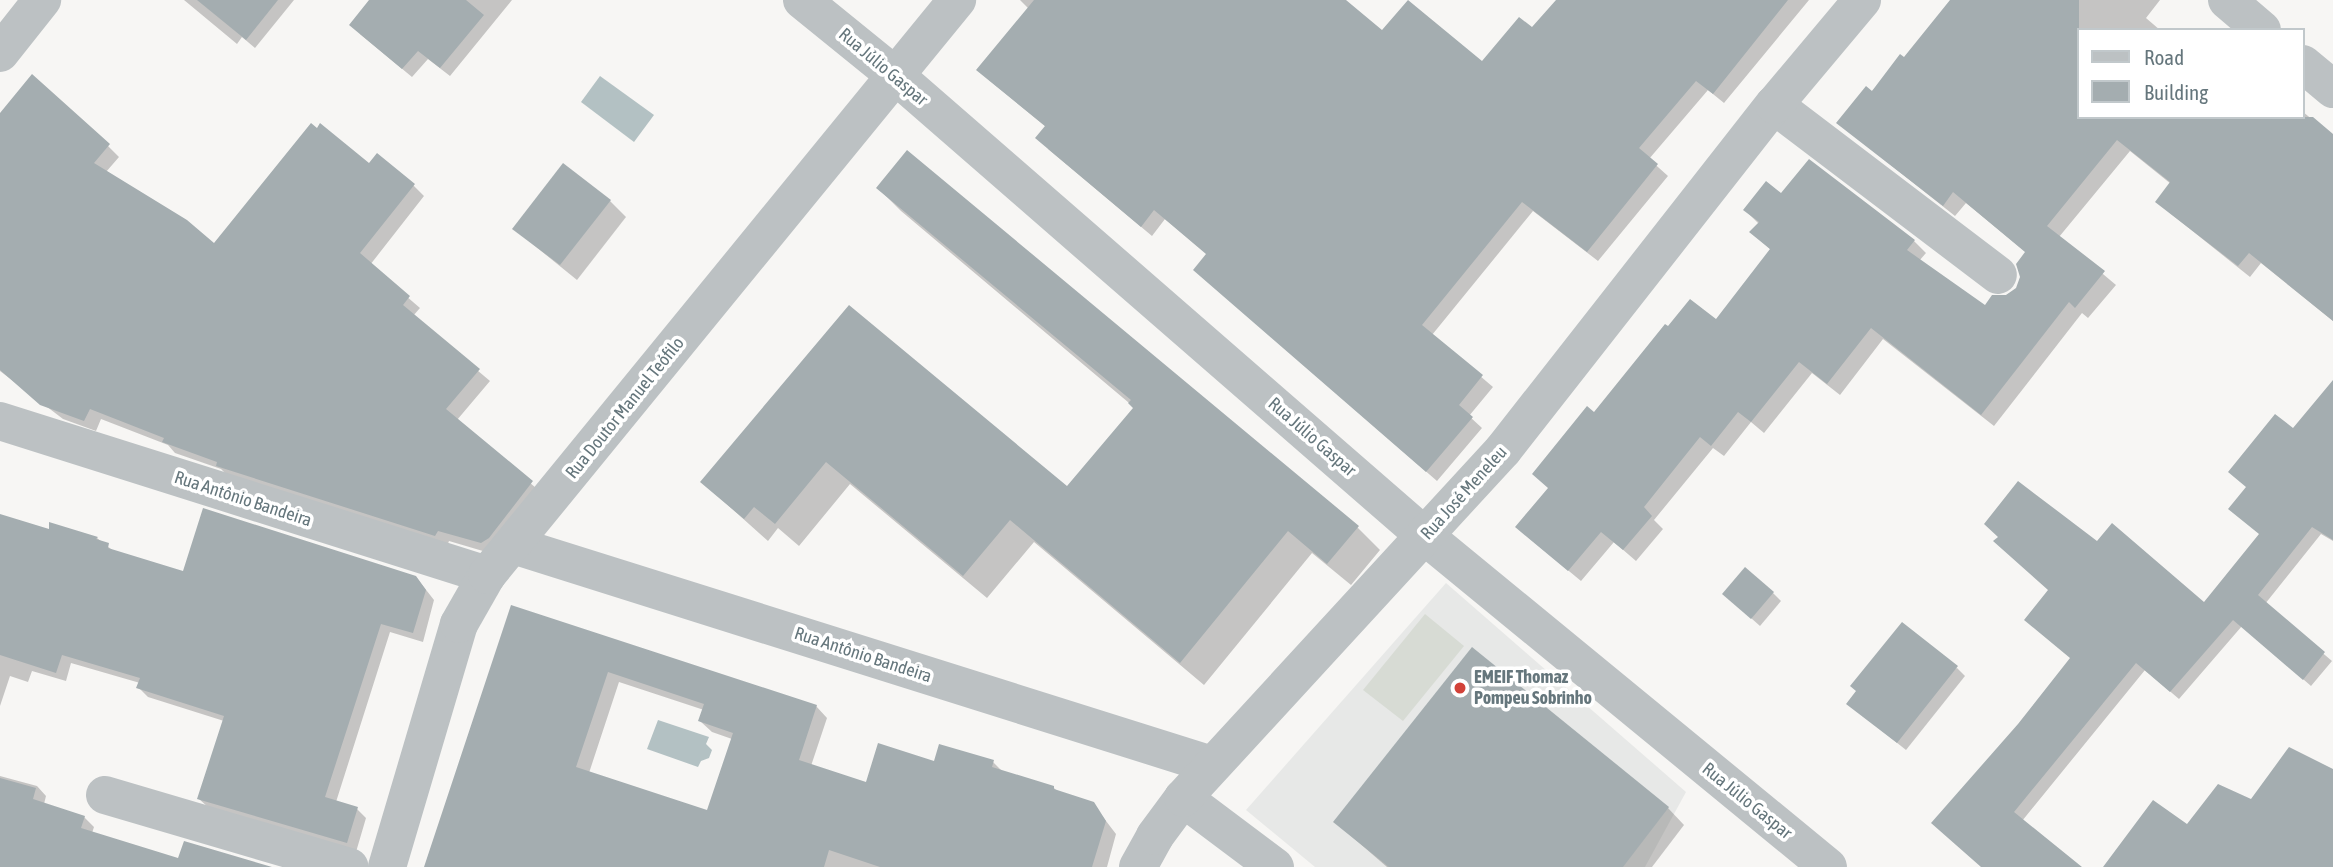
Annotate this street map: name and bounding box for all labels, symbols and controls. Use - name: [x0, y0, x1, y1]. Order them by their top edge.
- street label: Rua Júlio Gaspar: [834, 24, 932, 110]
- legend: [2078, 28, 2305, 119]
- text: Road: [2144, 45, 2184, 69]
- text: Building: [2144, 80, 2208, 104]
- street label: Rua Doutor Manuel Teófilo: [561, 333, 689, 483]
- street label: Rua Júlio Gaspar: [1264, 393, 1360, 481]
- street label: Rua José Meneleu: [1416, 442, 1512, 544]
- street label: Rua Antônio Bandeira: [172, 467, 314, 531]
- street label: Rua Antônio Bandeira: [792, 623, 934, 687]
- place label: EMEIF Thomaz Pompeu Sobrinho: [1474, 667, 1592, 710]
- marker: EMEIF Thomaz Pompeu Sobrinho: [1452, 680, 1468, 696]
- street label: Rua Júlio Gaspar: [1698, 758, 1796, 844]

